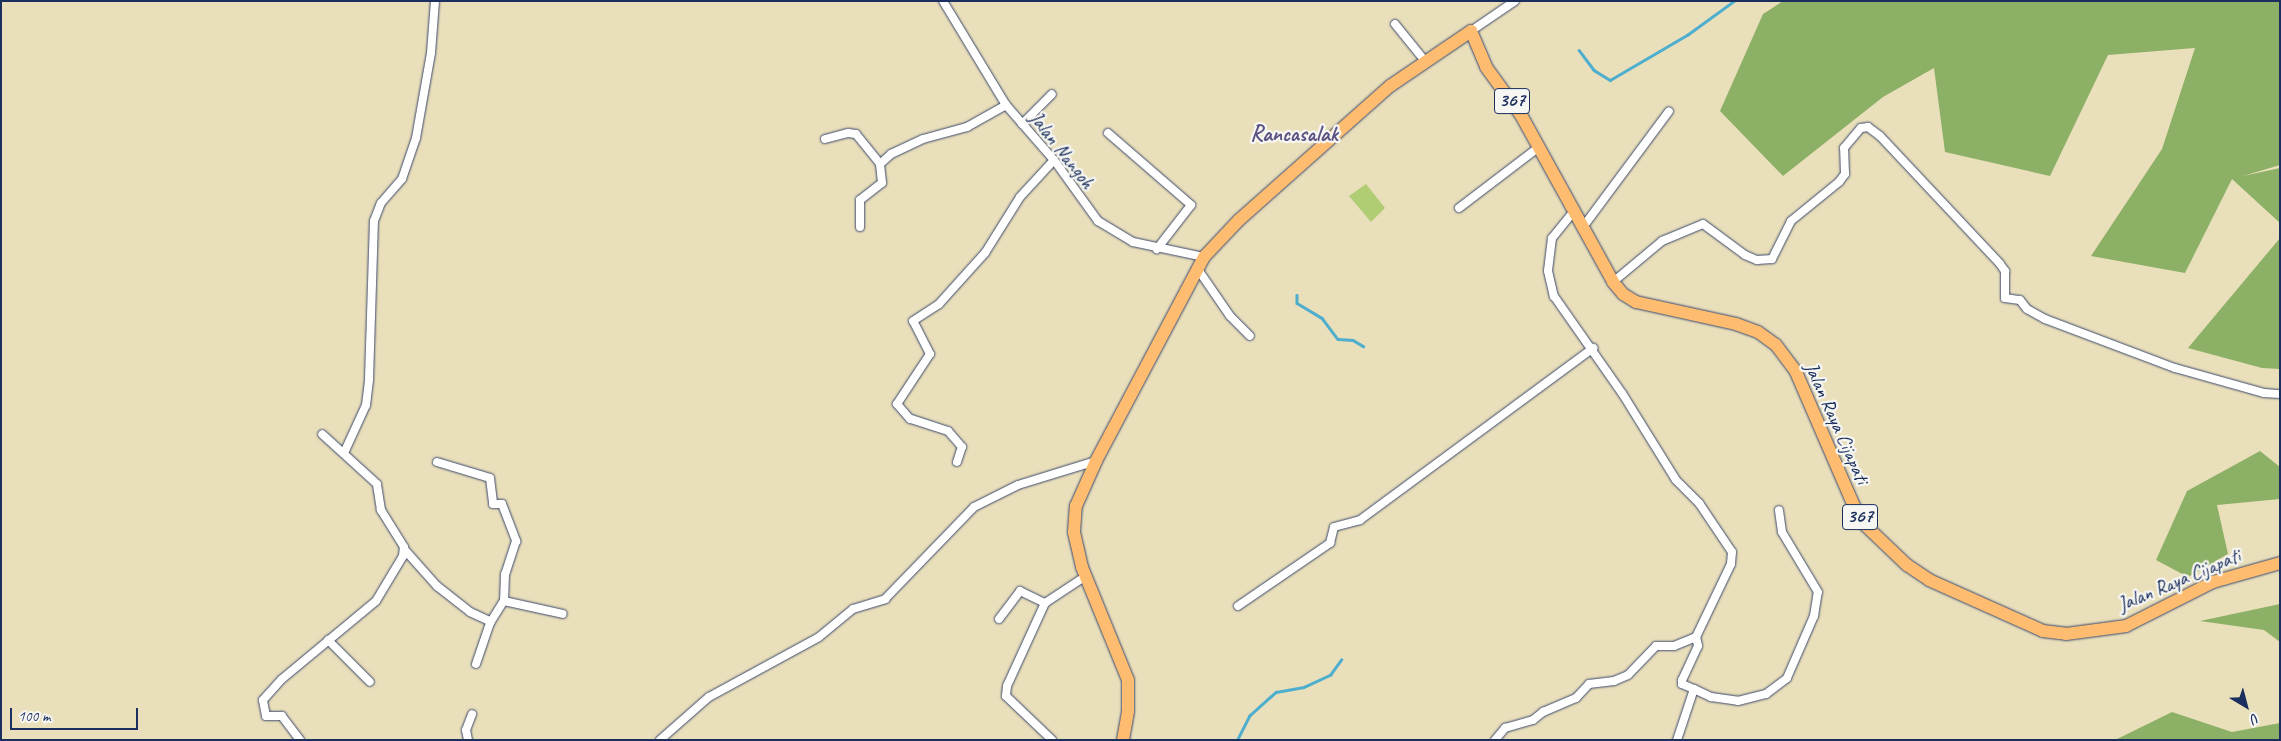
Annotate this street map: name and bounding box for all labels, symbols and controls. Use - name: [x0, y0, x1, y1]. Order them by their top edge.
- road number: 367: [1493, 84, 1531, 118]
- street label: Jalan Nangoh: [1024, 106, 1100, 194]
- district label: Rancasalak: [1250, 122, 1338, 148]
- street label: Jalan Raya Cijapati: [1800, 359, 1874, 487]
- road number: 367: [1841, 501, 1879, 534]
- street label: Jalan Raya Cijapati: [2115, 544, 2243, 616]
- north arrow: [2221, 681, 2271, 731]
- scale bar: [12, 698, 140, 730]
- text: 100 m: [18, 707, 50, 726]
- text: U: [2248, 710, 2263, 727]

